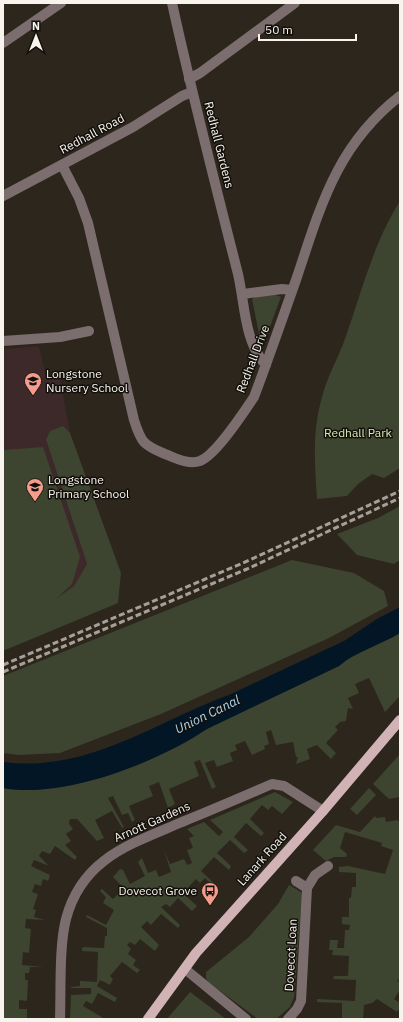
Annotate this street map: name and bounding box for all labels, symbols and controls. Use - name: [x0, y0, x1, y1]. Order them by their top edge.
- north arrow: [16, 16, 56, 56]
- scale bar: [259, 16, 356, 42]
- text: N: [32, 19, 40, 33]
- text: 50 m: [265, 22, 293, 37]
- street label: Redhall Gardens: [201, 100, 238, 190]
- street label: Redhall Road: [57, 110, 127, 157]
- street label: Redhall Drive: [233, 322, 272, 395]
- place label: Longstone Nursery School: [46, 366, 128, 395]
- school or university icon: Longstone Nursery School: [23, 371, 43, 396]
- park label: Redhall Park: [324, 425, 393, 440]
- place label: Longstone Primary School: [48, 472, 129, 501]
- school or university icon: Longstone Primary School: [25, 477, 45, 502]
- water label: Union Canal: [172, 691, 243, 738]
- street label: Arnott Gardens: [111, 798, 192, 845]
- street label: Lanark Road: [234, 829, 290, 888]
- bus stop icon: Dovecot Grove: [200, 881, 220, 906]
- place label: Dovecot Grove: [118, 883, 197, 898]
- street label: Dovecot Loan: [281, 918, 300, 992]

